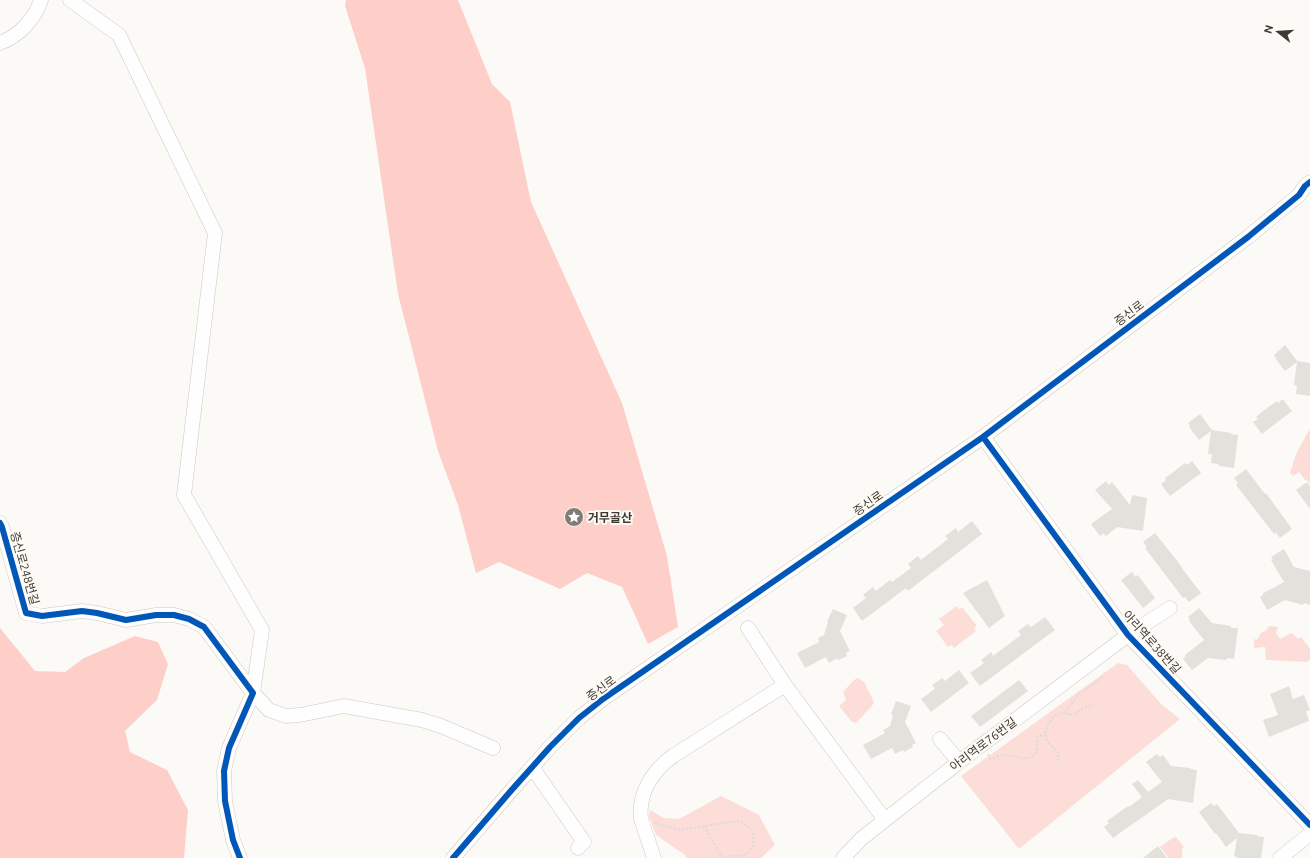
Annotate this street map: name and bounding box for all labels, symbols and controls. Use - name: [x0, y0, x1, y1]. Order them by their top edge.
- north arrow: [1258, 12, 1298, 52]
- text: N: [1261, 23, 1275, 35]
- street label: 증신로: [1112, 298, 1146, 328]
- street label: 증신로: [851, 488, 885, 518]
- place icon: 거무골산: [563, 506, 585, 528]
- place label: 거무골산: [588, 511, 632, 524]
- street label: 증신로248번길: [8, 530, 42, 606]
- street label: 아리역로38번길: [1120, 608, 1184, 676]
- street label: 증신로: [584, 673, 618, 703]
- street label: 아리역로76번길: [947, 715, 1019, 773]

